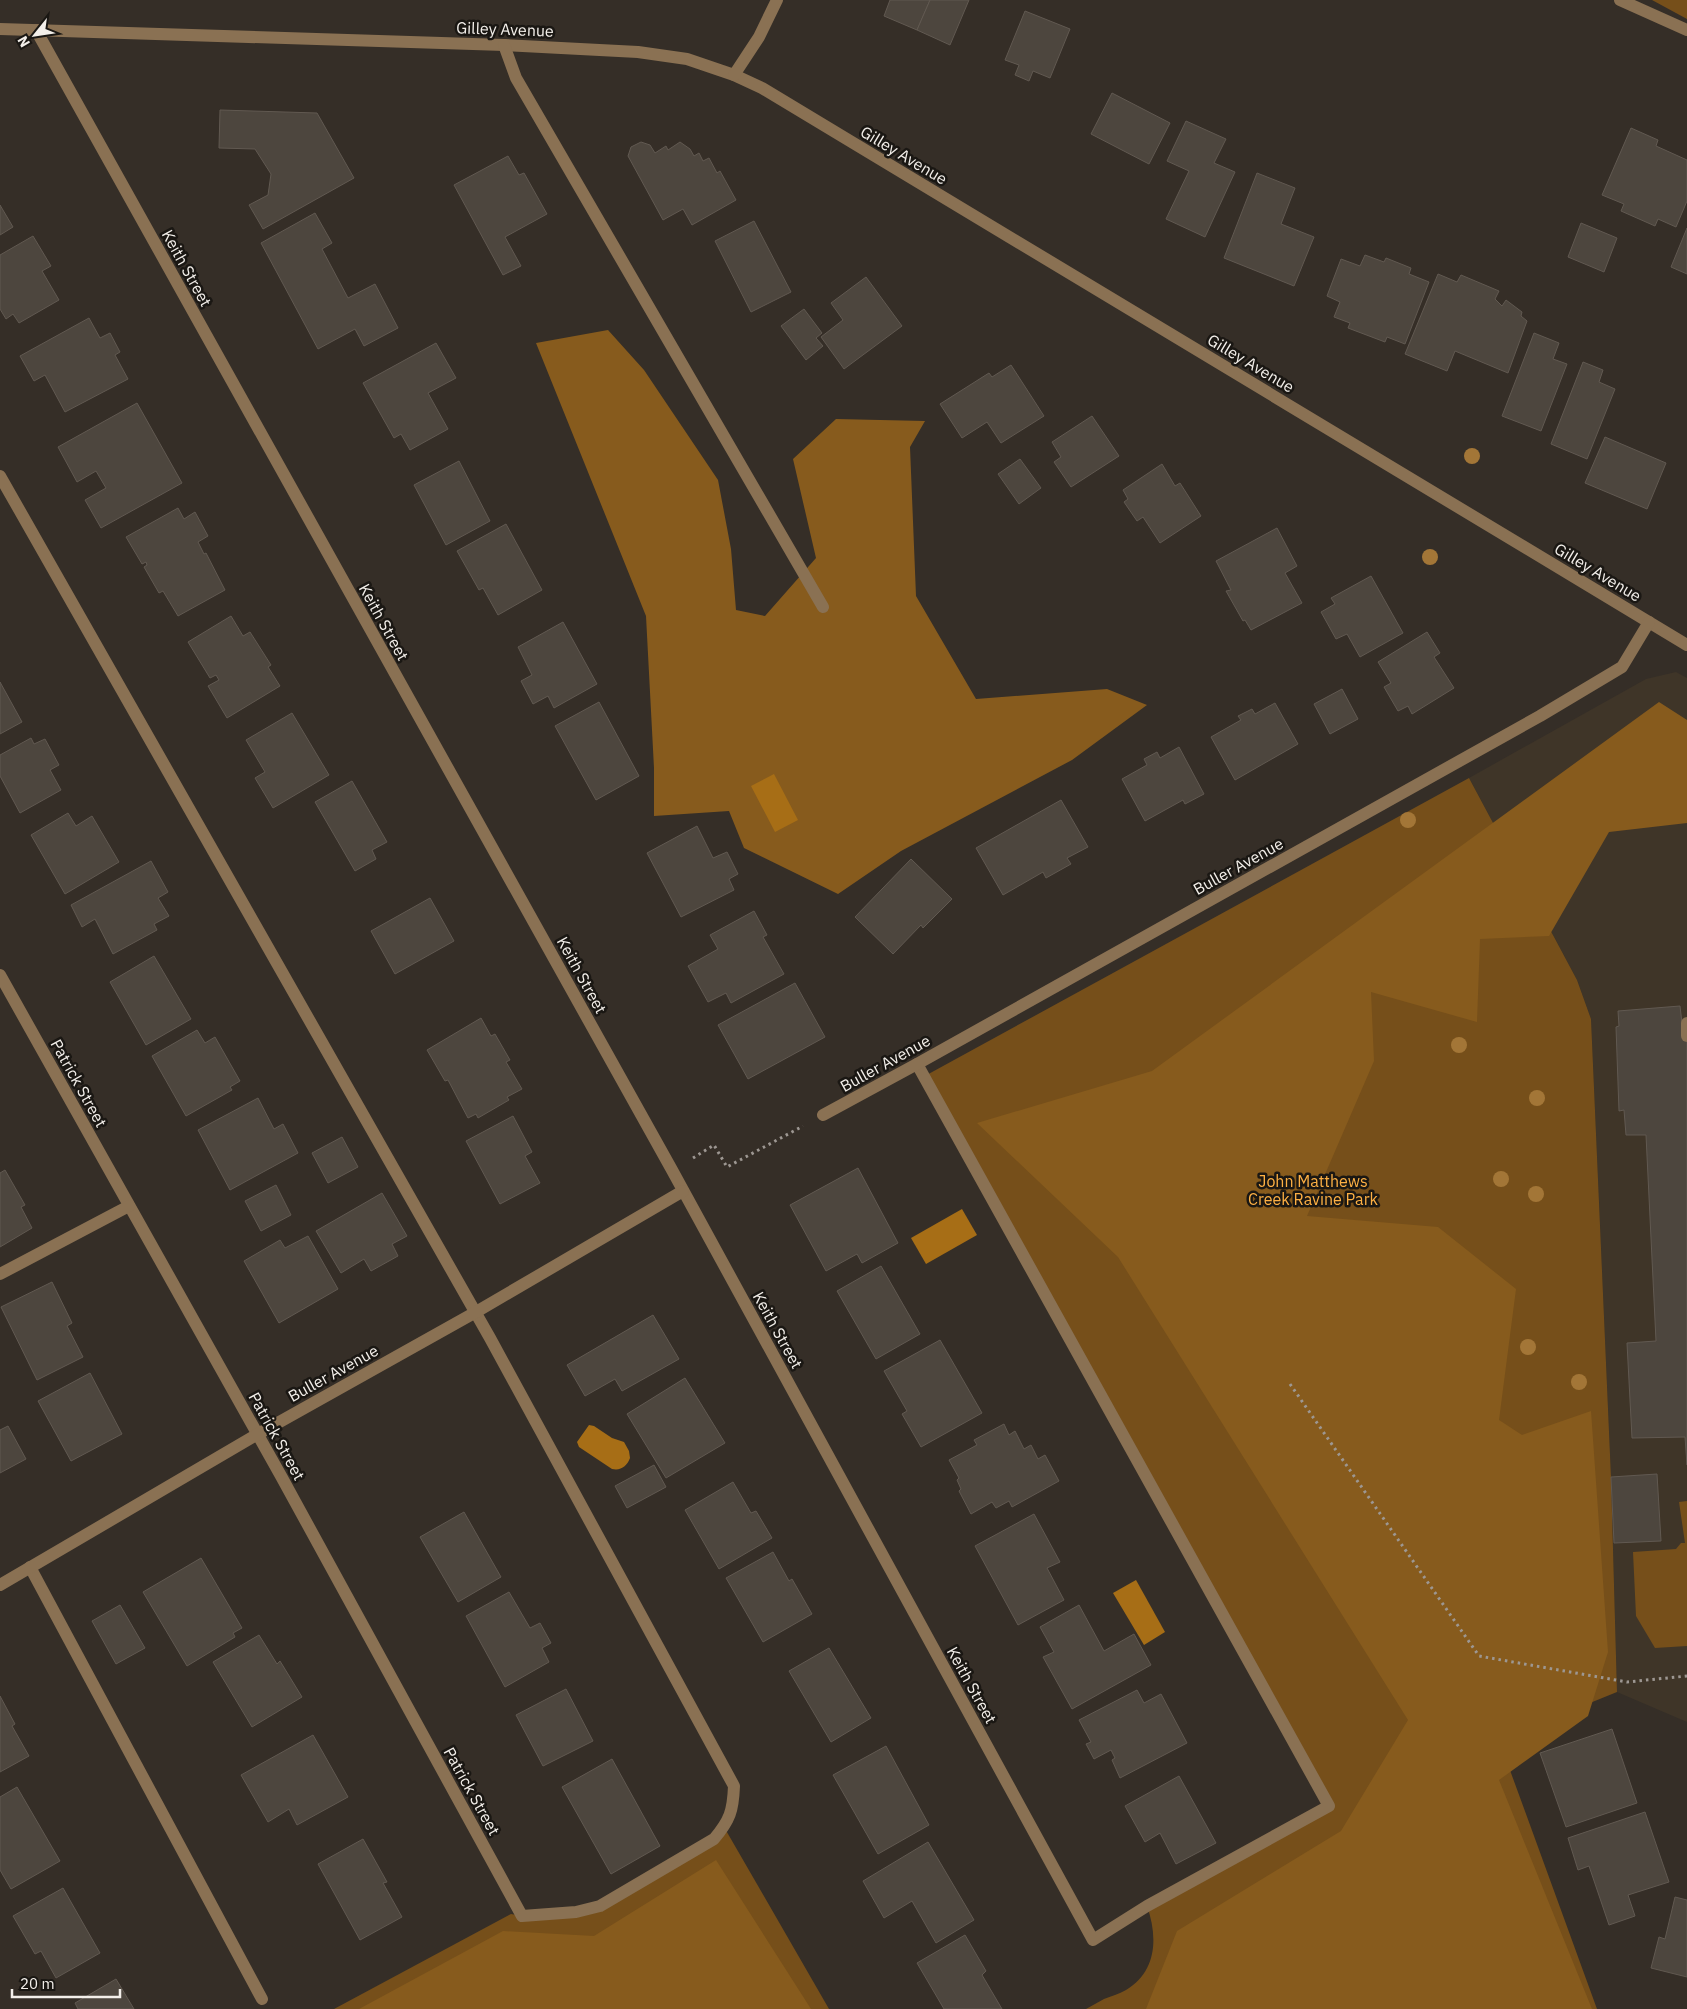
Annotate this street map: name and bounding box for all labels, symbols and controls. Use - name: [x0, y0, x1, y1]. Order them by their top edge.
- north arrow: [10, 10, 60, 60]
- street label: Gilley Avenue: [456, 17, 554, 41]
- text: N: [13, 33, 34, 50]
- street label: Gilley Avenue: [857, 121, 951, 189]
- street label: Keith Street: [158, 226, 216, 310]
- street label: Gilley Avenue: [1204, 329, 1298, 397]
- street label: Gilley Avenue: [1551, 538, 1645, 606]
- street label: Keith Street: [355, 580, 413, 664]
- street label: Buller Avenue: [1189, 833, 1287, 899]
- street label: Keith Street: [553, 933, 611, 1017]
- street label: Buller Avenue: [836, 1030, 934, 1096]
- street label: Patrick Street: [47, 1035, 111, 1131]
- park label: John Matthews Creek Ravine Park: [1248, 1171, 1379, 1209]
- street label: Keith Street: [749, 1288, 807, 1372]
- street label: Buller Avenue: [284, 1340, 382, 1406]
- street label: Patrick Street: [245, 1388, 309, 1484]
- street label: Keith Street: [943, 1643, 1001, 1727]
- street label: Patrick Street: [440, 1743, 504, 1839]
- scale bar: [12, 1966, 120, 1998]
- text: 20 m: [20, 1974, 55, 1993]

